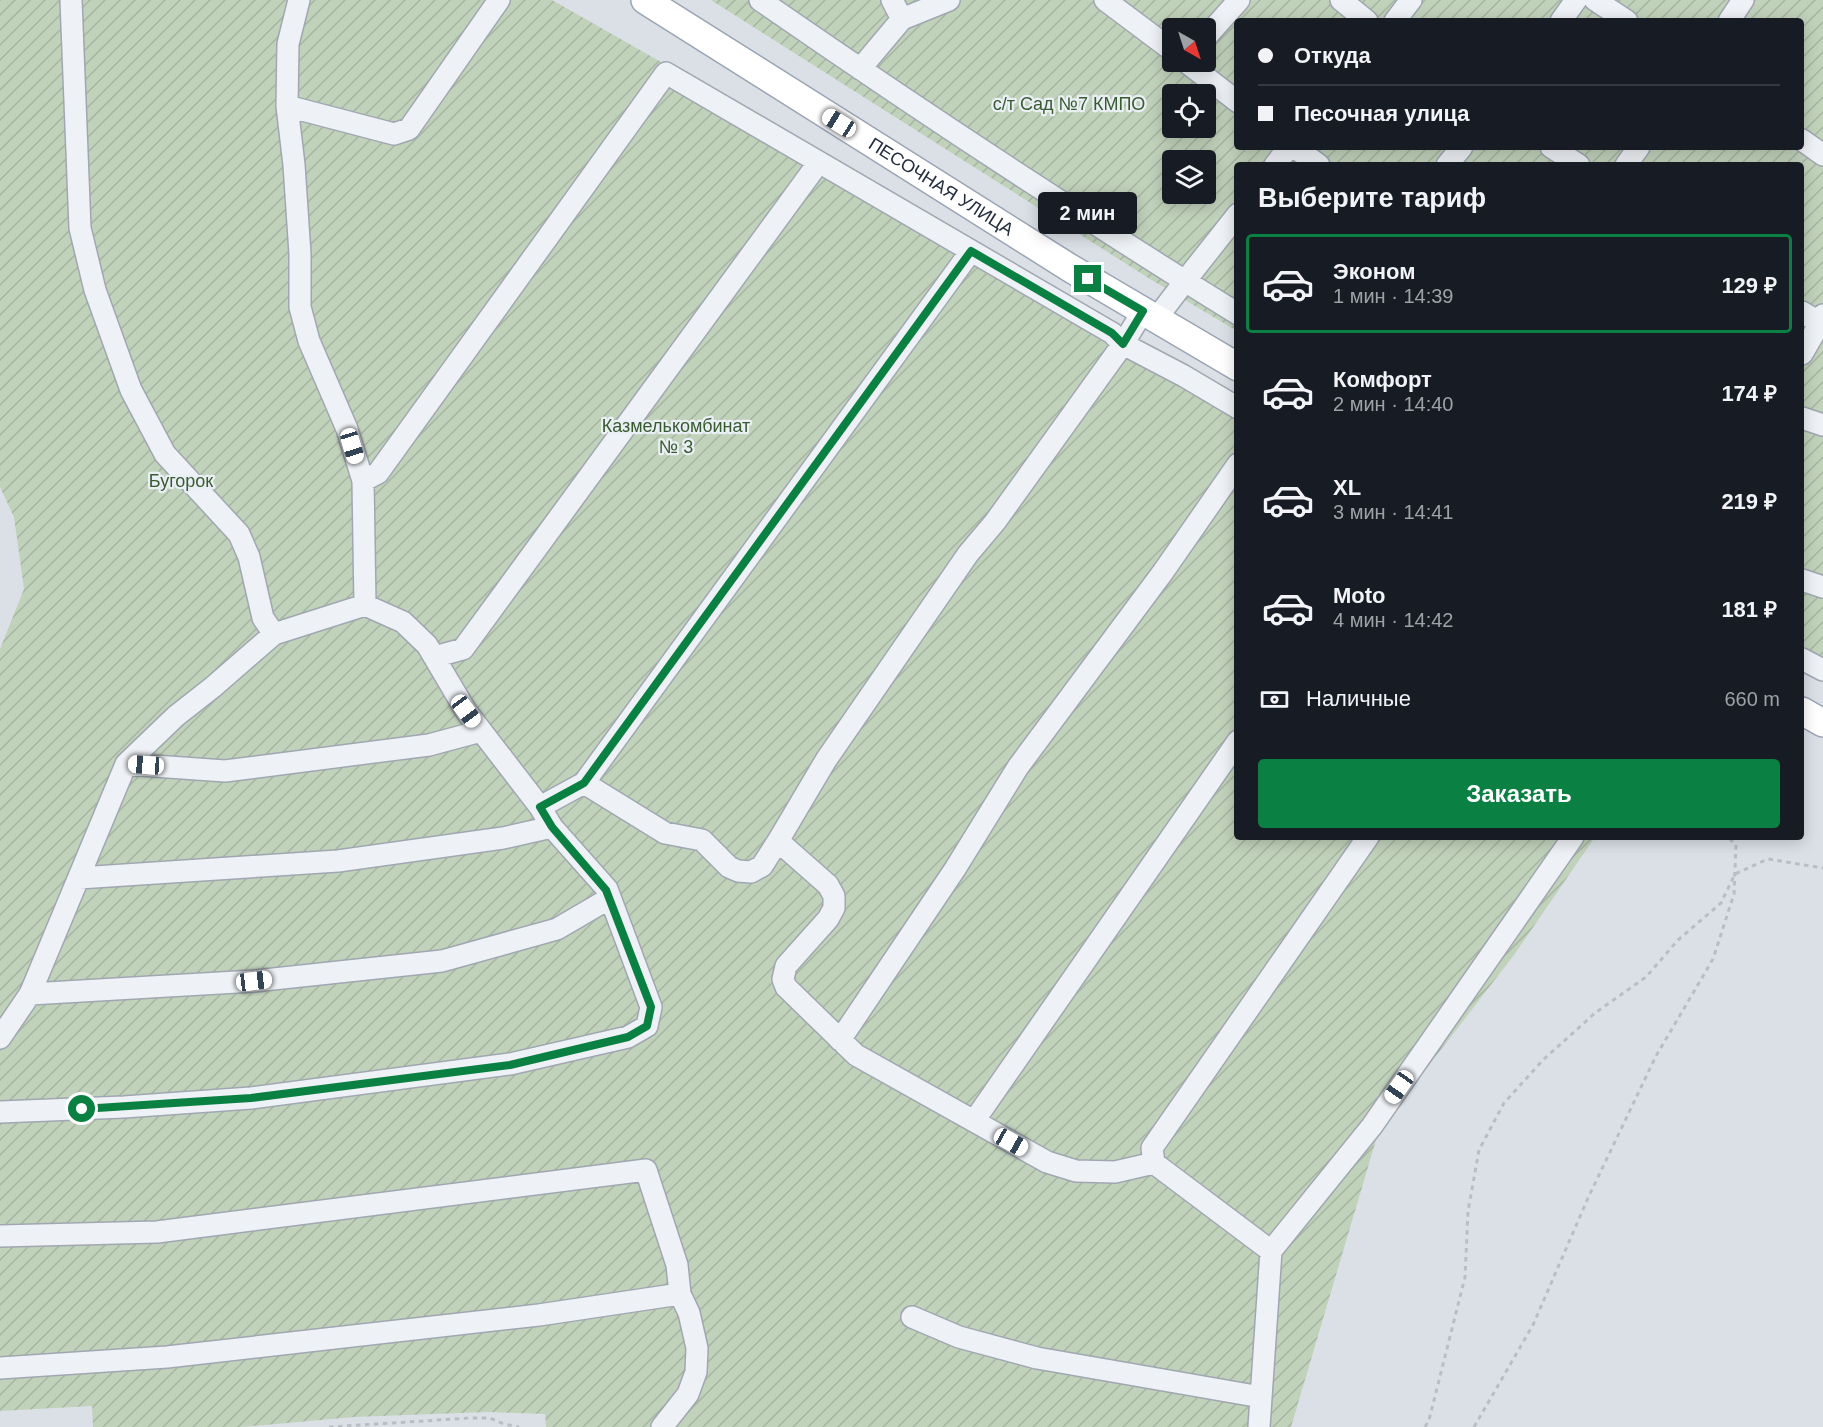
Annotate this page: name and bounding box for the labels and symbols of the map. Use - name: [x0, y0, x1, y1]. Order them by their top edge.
- north arrow: [1162, 18, 1216, 72]
- park label: с/т Сад №7 КМПО: [993, 94, 1145, 114]
- car: [819, 106, 859, 140]
- street label: ПЕСОЧНАЯ УЛИЦА: [865, 134, 1017, 240]
- callout: 2 мин: [1038, 192, 1138, 234]
- route end: [1074, 265, 1101, 292]
- park label: Казмелькомбинат № 3: [602, 416, 750, 457]
- car: [338, 426, 366, 466]
- park label: Бугорок: [149, 471, 213, 491]
- car: [448, 691, 484, 731]
- car: [127, 755, 165, 775]
- car: [235, 970, 273, 992]
- car: [1381, 1067, 1417, 1107]
- route start: [68, 1095, 95, 1122]
- car: [991, 1125, 1031, 1159]

